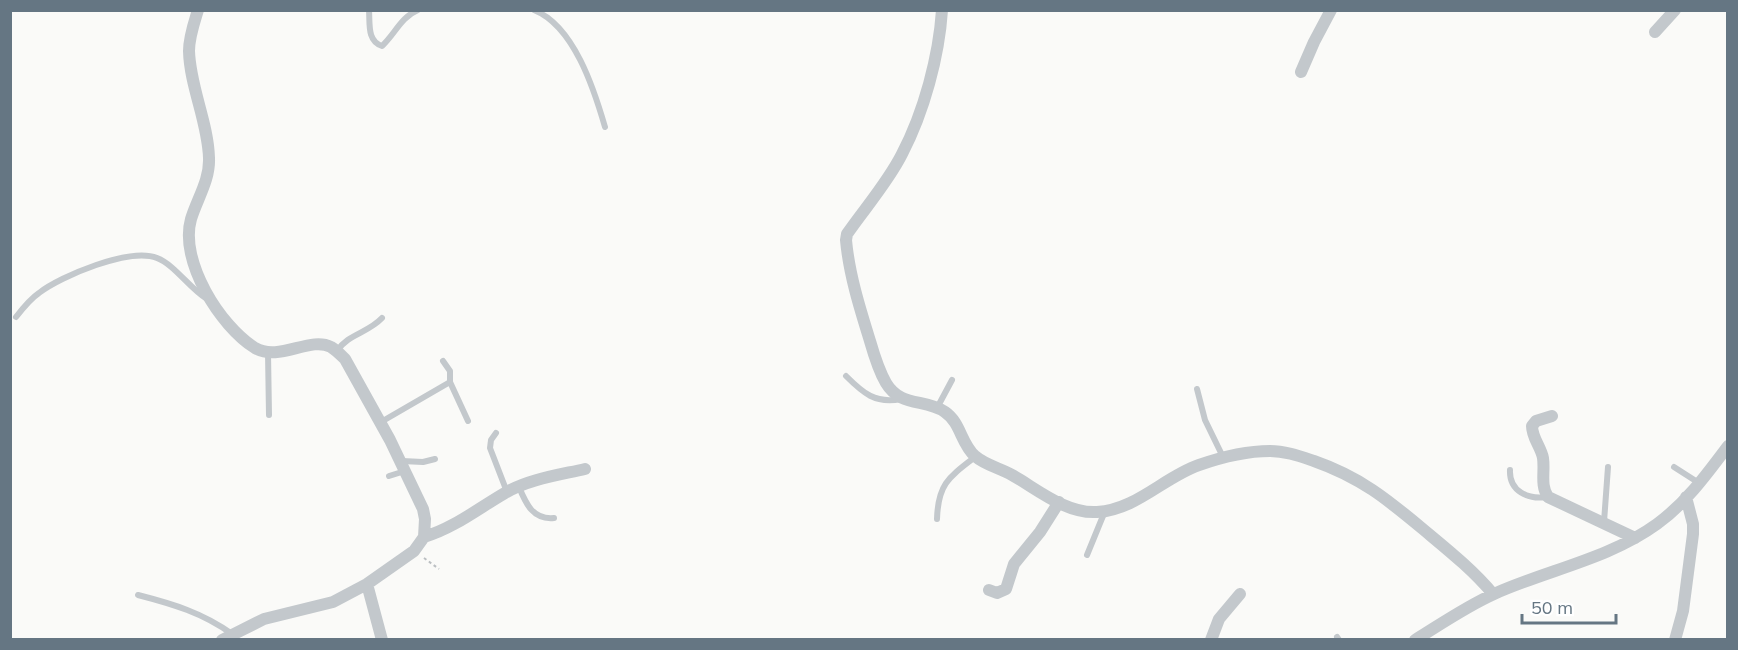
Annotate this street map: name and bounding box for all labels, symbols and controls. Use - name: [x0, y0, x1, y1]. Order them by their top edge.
- scale bar: [1522, 587, 1616, 625]
- text: 50 m: [1531, 596, 1573, 619]

